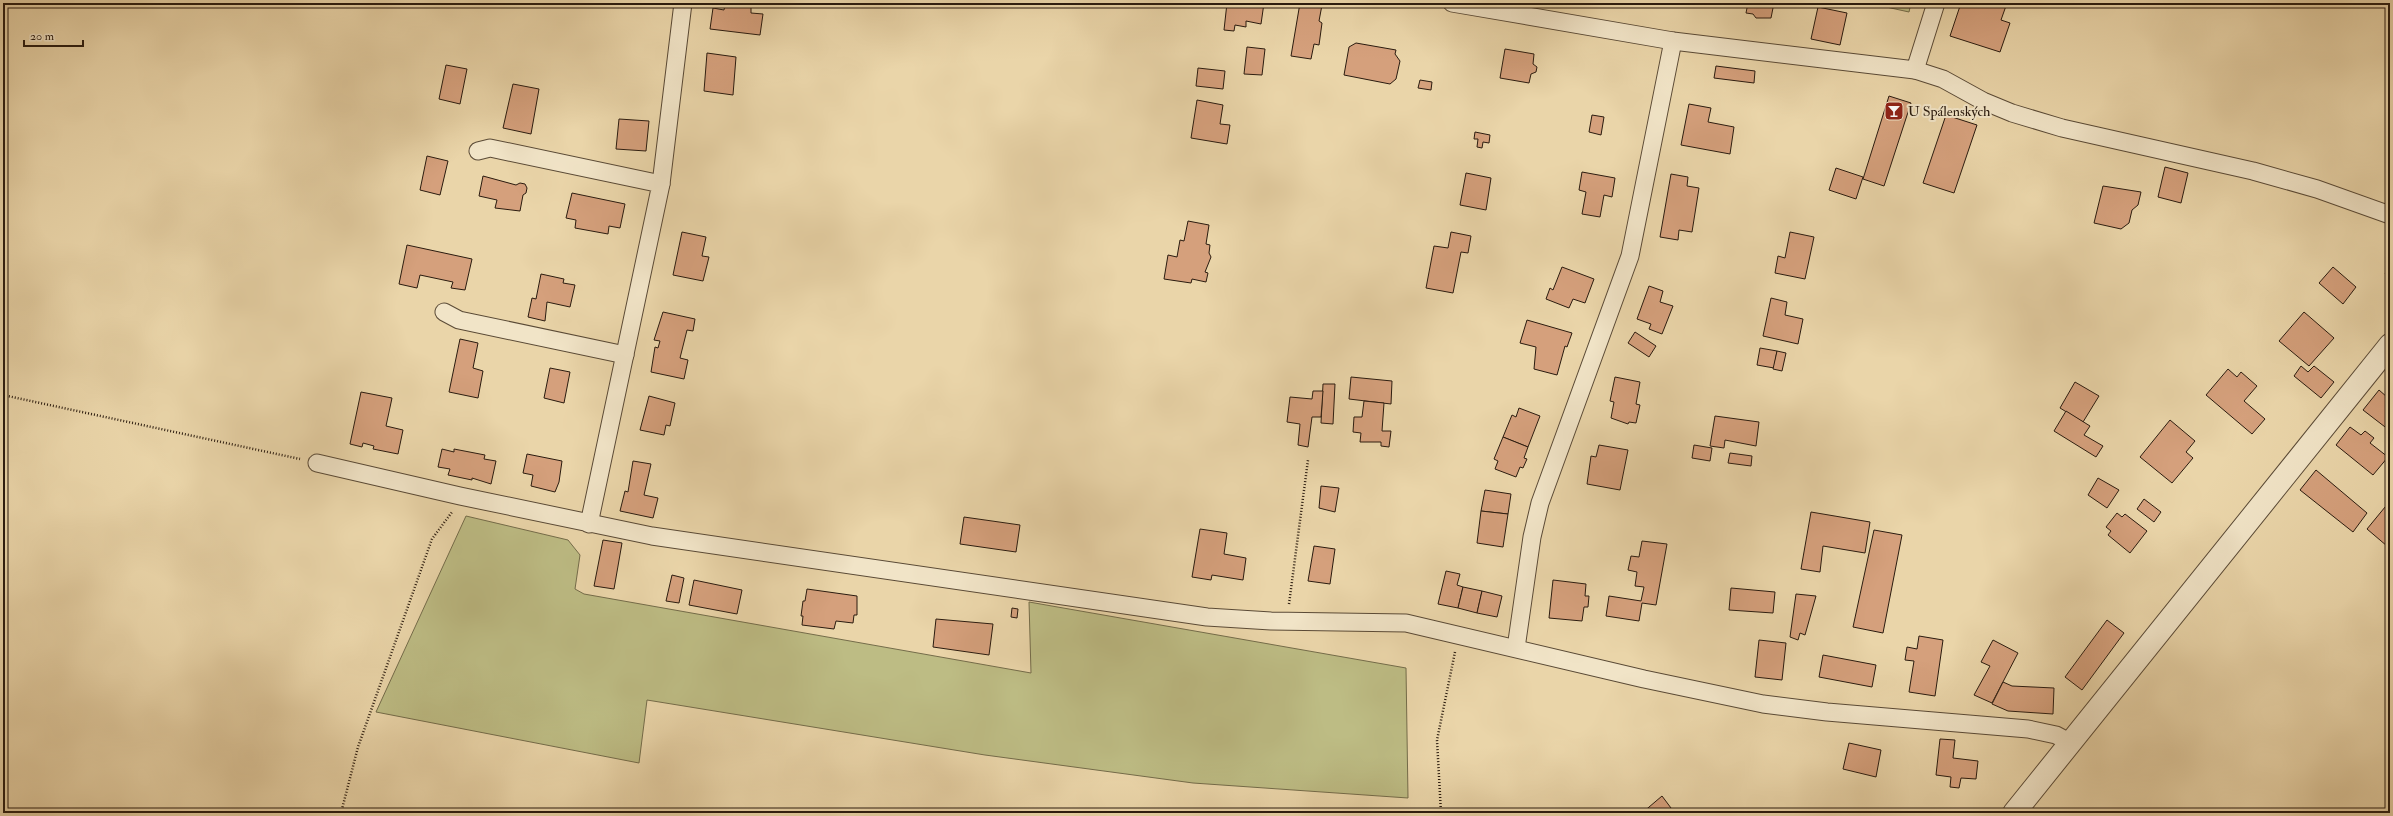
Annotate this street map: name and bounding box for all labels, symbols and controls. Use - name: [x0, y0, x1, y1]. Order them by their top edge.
- scale bar: [24, 22, 83, 48]
- text: 20 m: [30, 29, 55, 44]
- bar icon: U Spálenských: [1883, 100, 1905, 122]
- place label: U Spálenských: [1908, 103, 1991, 121]

